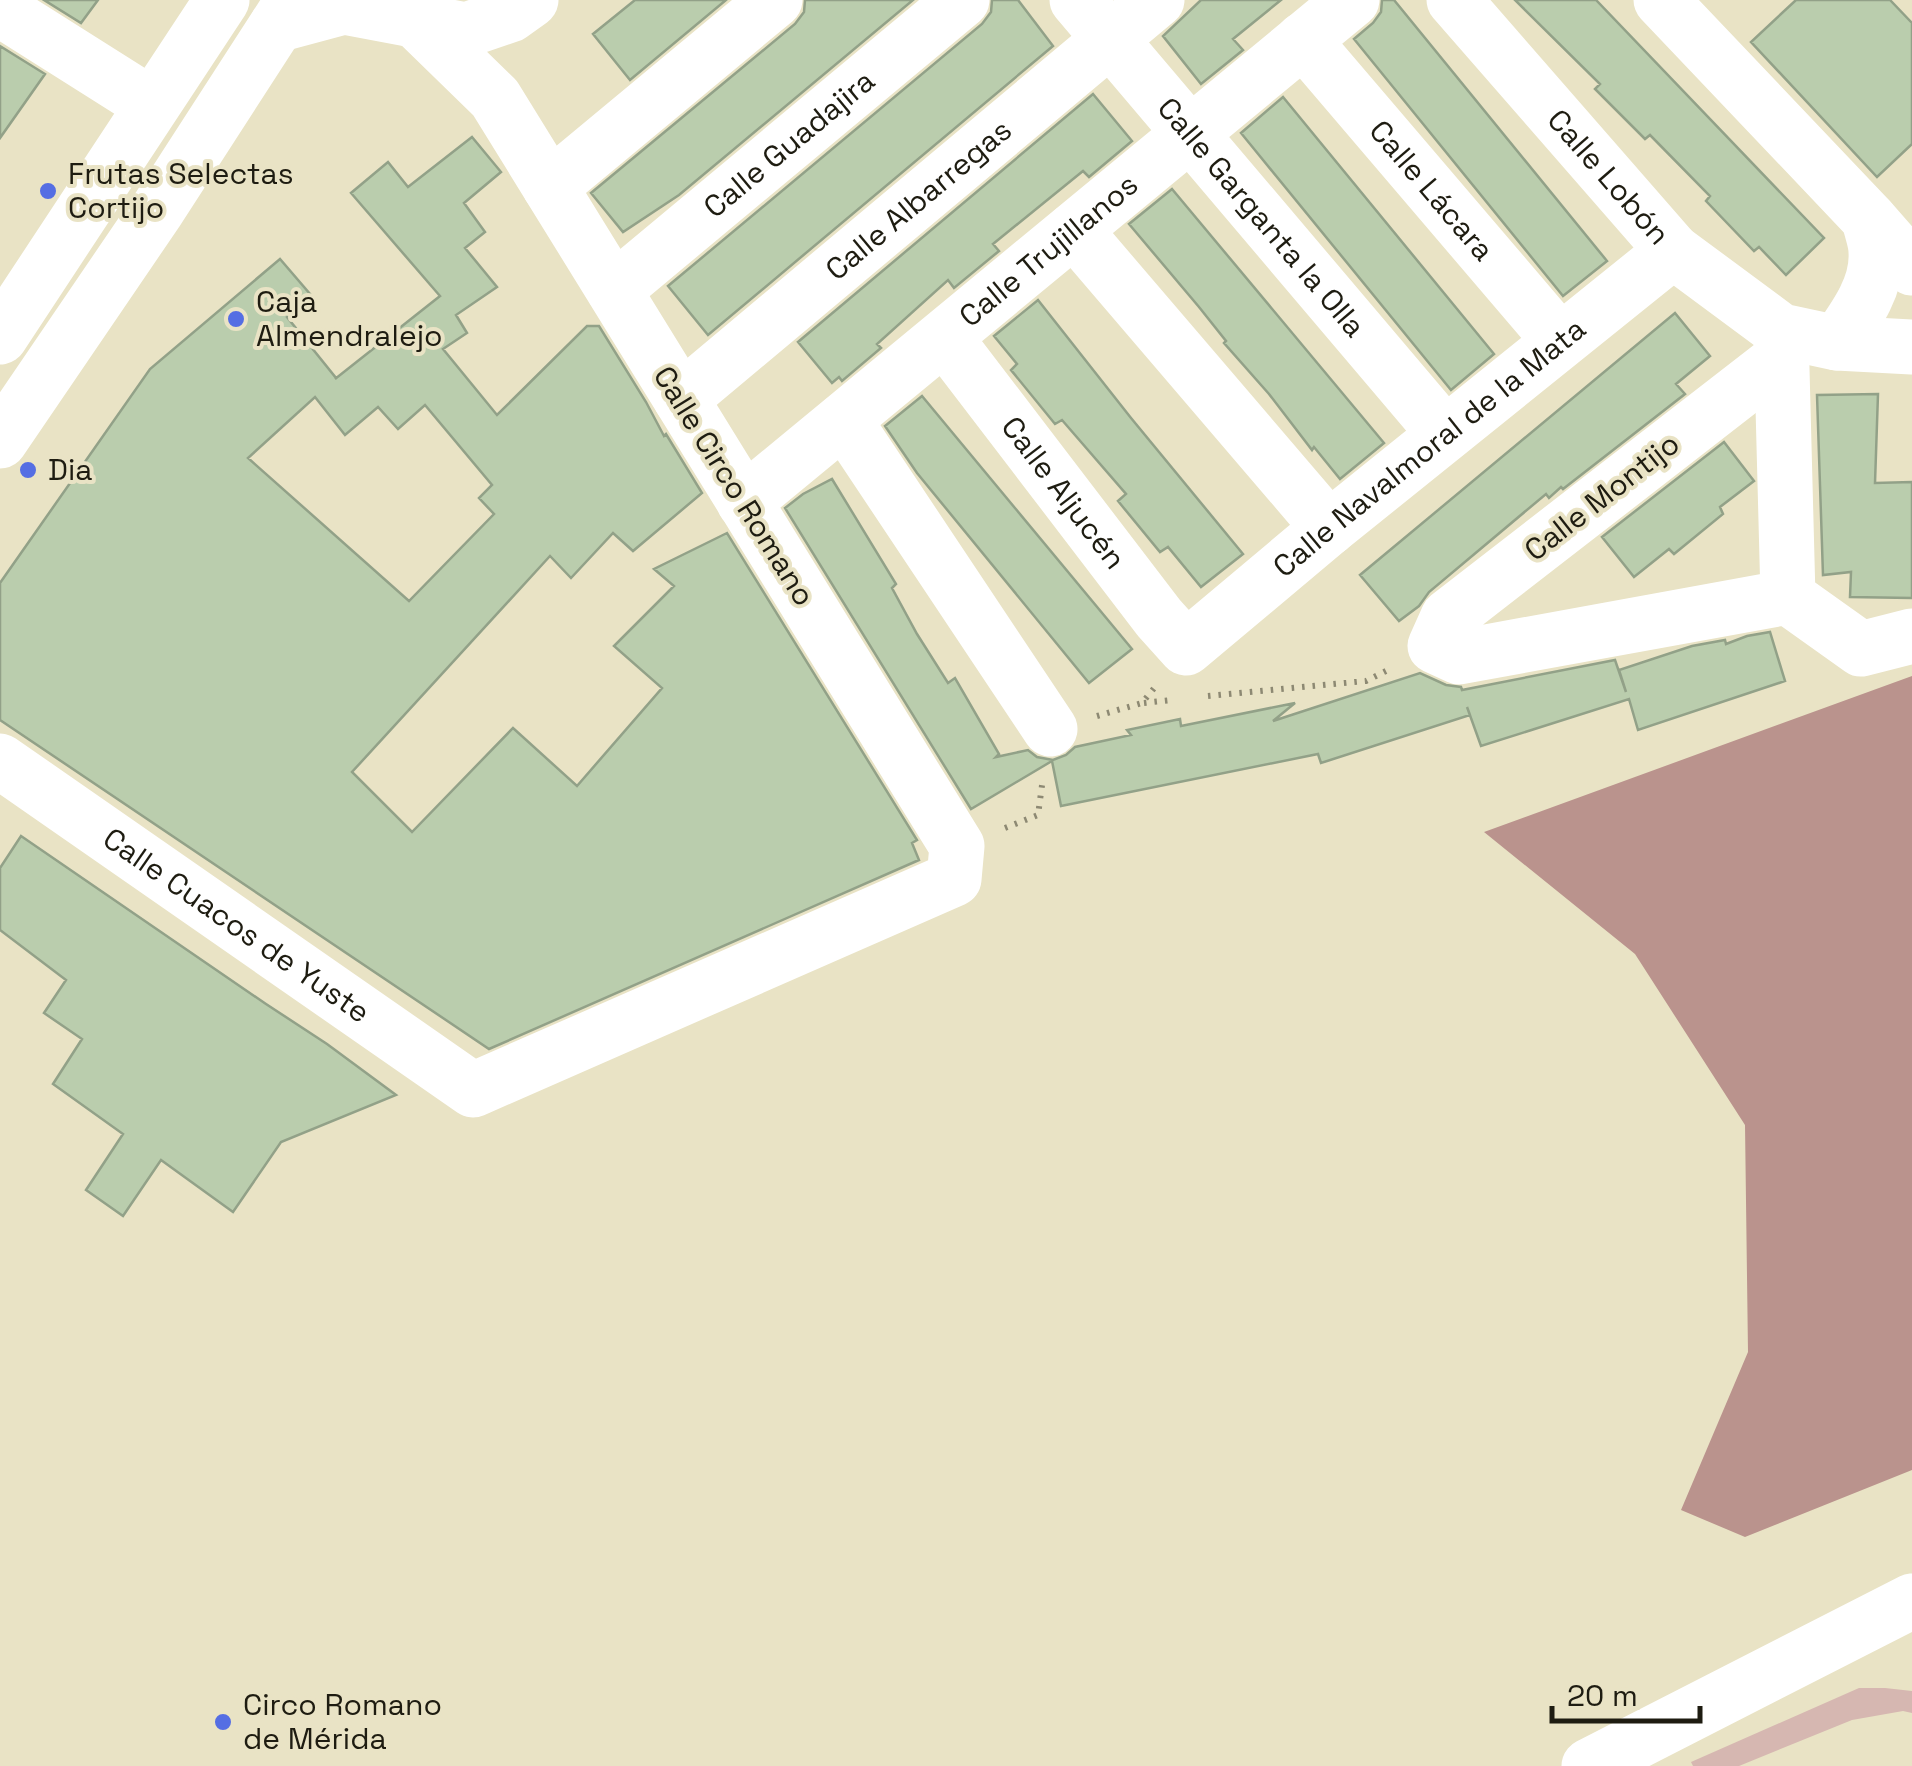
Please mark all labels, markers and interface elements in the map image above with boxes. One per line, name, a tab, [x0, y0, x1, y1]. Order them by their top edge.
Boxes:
street label: Calle Guadajira	[695, 61, 882, 226]
street label: Calle Garganta la Olla	[1149, 89, 1374, 345]
street label: Calle Lobón	[1539, 101, 1679, 253]
street label: Calle Albarregas	[817, 110, 1019, 289]
street label: Calle Lácara	[1361, 112, 1503, 269]
place label: Frutas Selectas Cortijo	[68, 154, 293, 227]
street label: Calle Trujillanos	[951, 165, 1146, 335]
marker: Frutas Selectas Cortijo	[37, 180, 59, 202]
place label: Caja Almendralejo	[256, 282, 443, 355]
marker: Caja Almendralejo	[225, 308, 247, 330]
street label: Calle Navalmoral de la Mata	[1265, 309, 1593, 586]
street label: Calle Circo Romano	[645, 358, 824, 613]
street label: Calle Aljucén	[993, 408, 1135, 577]
street label: Calle Montijo	[1516, 424, 1687, 569]
place label: Dia	[48, 450, 93, 489]
marker: Dia	[17, 459, 39, 481]
street label: Calle Cuacos de Yuste	[96, 819, 378, 1031]
scale bar	[1552, 1661, 1700, 1723]
text: 20 m	[1567, 1676, 1638, 1715]
place label: Circo Romano de Mérida	[243, 1685, 442, 1758]
marker: Circo Romano de Mérida	[212, 1711, 234, 1733]

